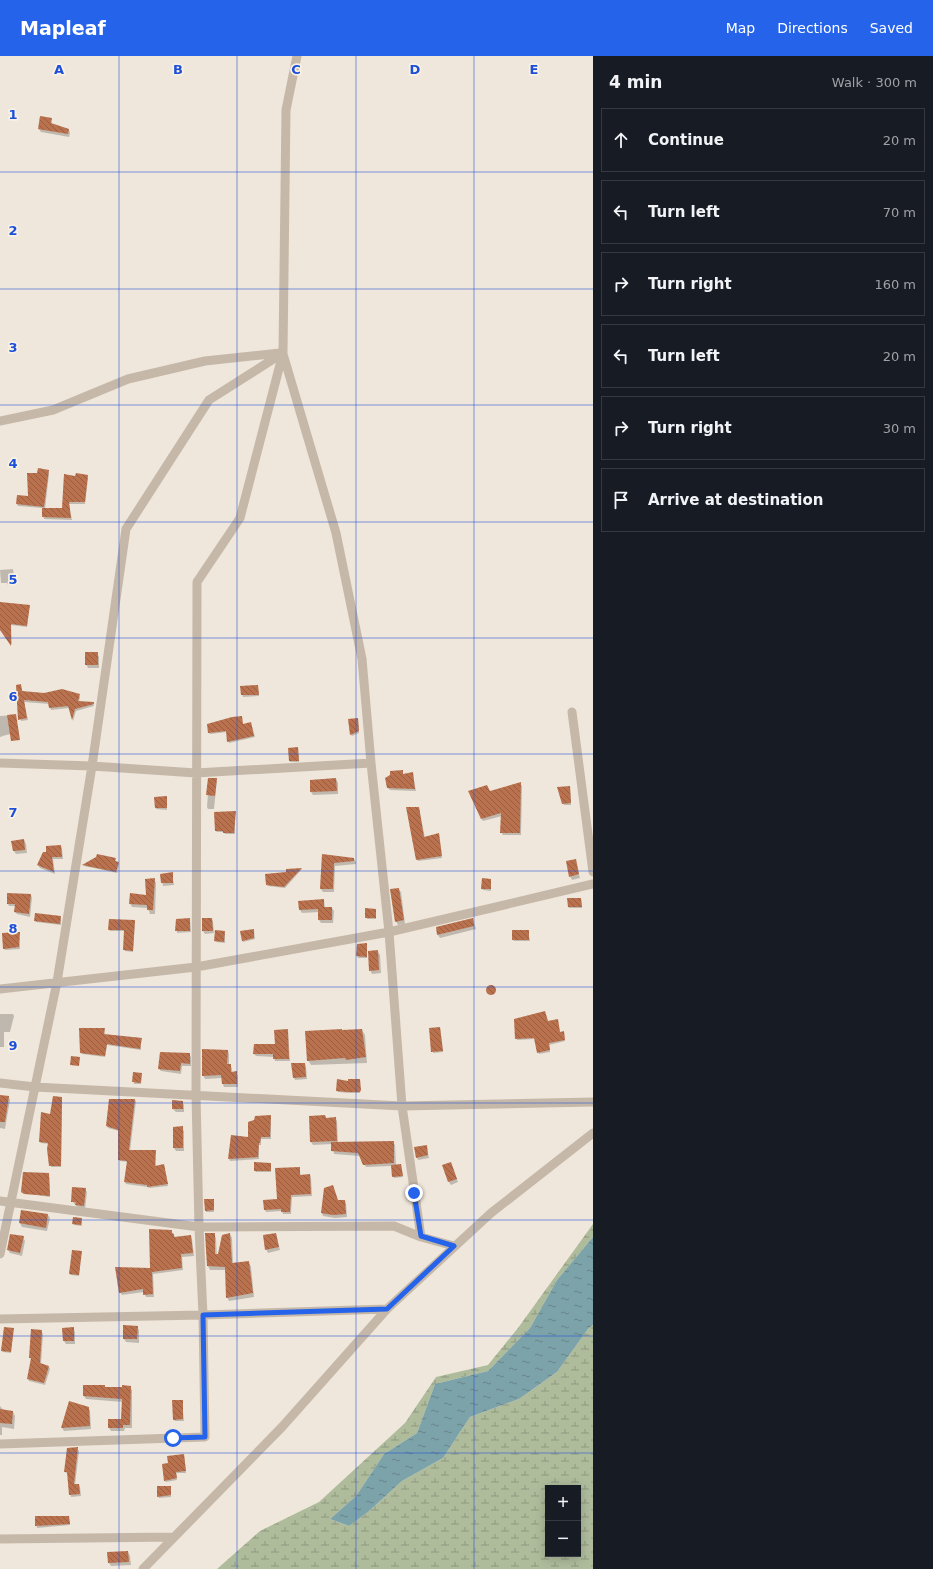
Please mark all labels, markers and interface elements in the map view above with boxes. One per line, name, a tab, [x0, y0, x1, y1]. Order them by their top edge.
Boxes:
text: Mapleaf	[20, 17, 106, 39]
text: Map	[726, 20, 755, 36]
text: Directions	[777, 20, 848, 36]
text: Saved	[870, 20, 913, 36]
text: A	[54, 62, 64, 77]
text: B	[173, 62, 183, 77]
text: C	[291, 62, 301, 77]
text: D	[410, 62, 421, 77]
text: E	[530, 62, 538, 77]
text: 4 min	[609, 72, 662, 92]
text: Walk · 300 m	[832, 75, 917, 90]
text: 1	[8, 107, 18, 122]
icon: ahead	[610, 129, 632, 151]
text: Continue	[648, 131, 724, 149]
text: 20 m	[883, 133, 916, 148]
icon: left	[610, 201, 632, 223]
text: Turn left	[648, 203, 720, 221]
text: 70 m	[883, 205, 916, 220]
text: 2	[8, 223, 18, 238]
icon: right	[610, 273, 632, 295]
text: Turn right	[648, 275, 732, 293]
text: 160 m	[874, 277, 916, 292]
text: 3	[8, 340, 18, 355]
icon: left	[610, 345, 632, 367]
text: Turn left	[648, 347, 720, 365]
text: 20 m	[883, 349, 916, 364]
icon: right	[610, 417, 632, 439]
text: Turn right	[648, 419, 732, 437]
text: 30 m	[883, 421, 916, 436]
text: 4	[8, 456, 18, 471]
icon: arrive	[610, 489, 632, 511]
text: Arrive at destination	[648, 491, 823, 509]
text: 5	[8, 572, 18, 587]
text: 6	[8, 689, 18, 704]
text: 7	[8, 805, 18, 820]
text: 8	[8, 921, 18, 936]
text: 9	[8, 1038, 18, 1053]
route end	[405, 1184, 423, 1202]
route start	[164, 1429, 182, 1447]
map controls	[545, 1485, 581, 1557]
button: +	[545, 1485, 581, 1521]
button: −	[545, 1521, 581, 1557]

